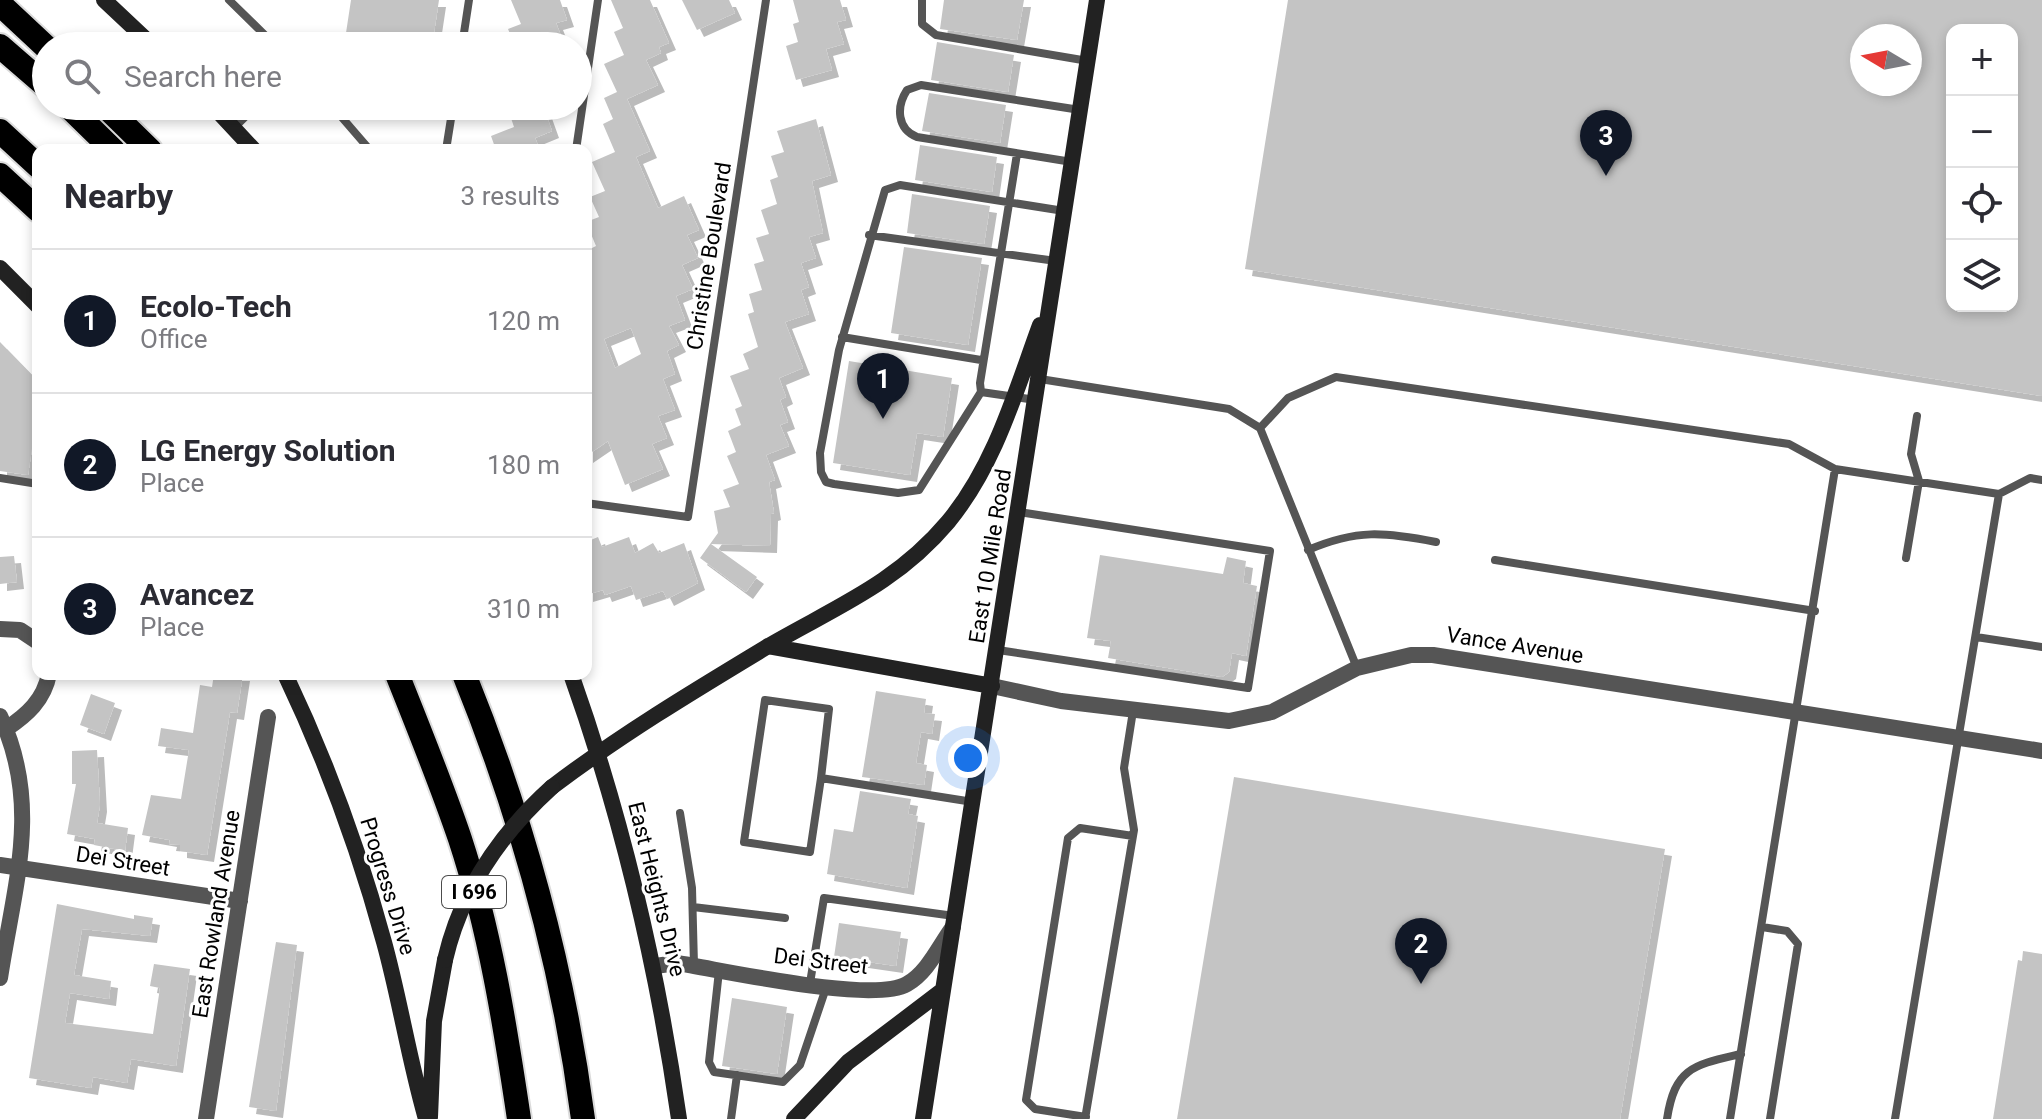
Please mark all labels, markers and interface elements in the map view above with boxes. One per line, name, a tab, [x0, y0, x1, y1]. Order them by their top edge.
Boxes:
north arrow	[1850, 24, 1922, 96]
map controls	[1946, 24, 2018, 312]
button: +	[1946, 24, 2018, 96]
search box	[32, 32, 592, 120]
icon: search	[60, 54, 104, 98]
text: Search here	[124, 59, 282, 94]
button: −	[1946, 96, 2018, 168]
pin: 3	[1580, 110, 1632, 176]
street label: Christine Boulevard	[682, 160, 736, 352]
button: locate	[1946, 168, 2018, 240]
text: Nearby	[64, 176, 173, 216]
text: 3 results	[461, 181, 560, 211]
button: layers	[1946, 240, 2018, 312]
text: Ecolo-Tech	[140, 289, 292, 324]
text: 1	[83, 306, 97, 336]
text: 120 m	[487, 306, 560, 336]
text: Office	[140, 324, 207, 354]
pin: 1	[857, 353, 909, 419]
text: LG Energy Solution	[140, 433, 395, 468]
text: 2	[83, 450, 97, 480]
text: 180 m	[487, 450, 560, 480]
street label: East 10 Mile Road	[964, 467, 1016, 645]
text: Place	[140, 468, 204, 498]
text: Avancez	[140, 577, 254, 612]
text: 3	[83, 594, 97, 624]
text: 310 m	[487, 594, 560, 624]
text: Place	[140, 612, 204, 642]
street label: Vance Avenue	[1445, 622, 1585, 668]
your location	[948, 738, 988, 778]
street label: East Heights Drive	[623, 799, 691, 979]
street label: East Rowland Avenue	[187, 808, 245, 1020]
street label: Progress Drive	[355, 814, 421, 958]
street label: Dei Street	[74, 841, 172, 881]
road number: I 696	[442, 876, 506, 908]
pin: 2	[1395, 918, 1447, 984]
street label: Dei Street	[772, 943, 870, 979]

